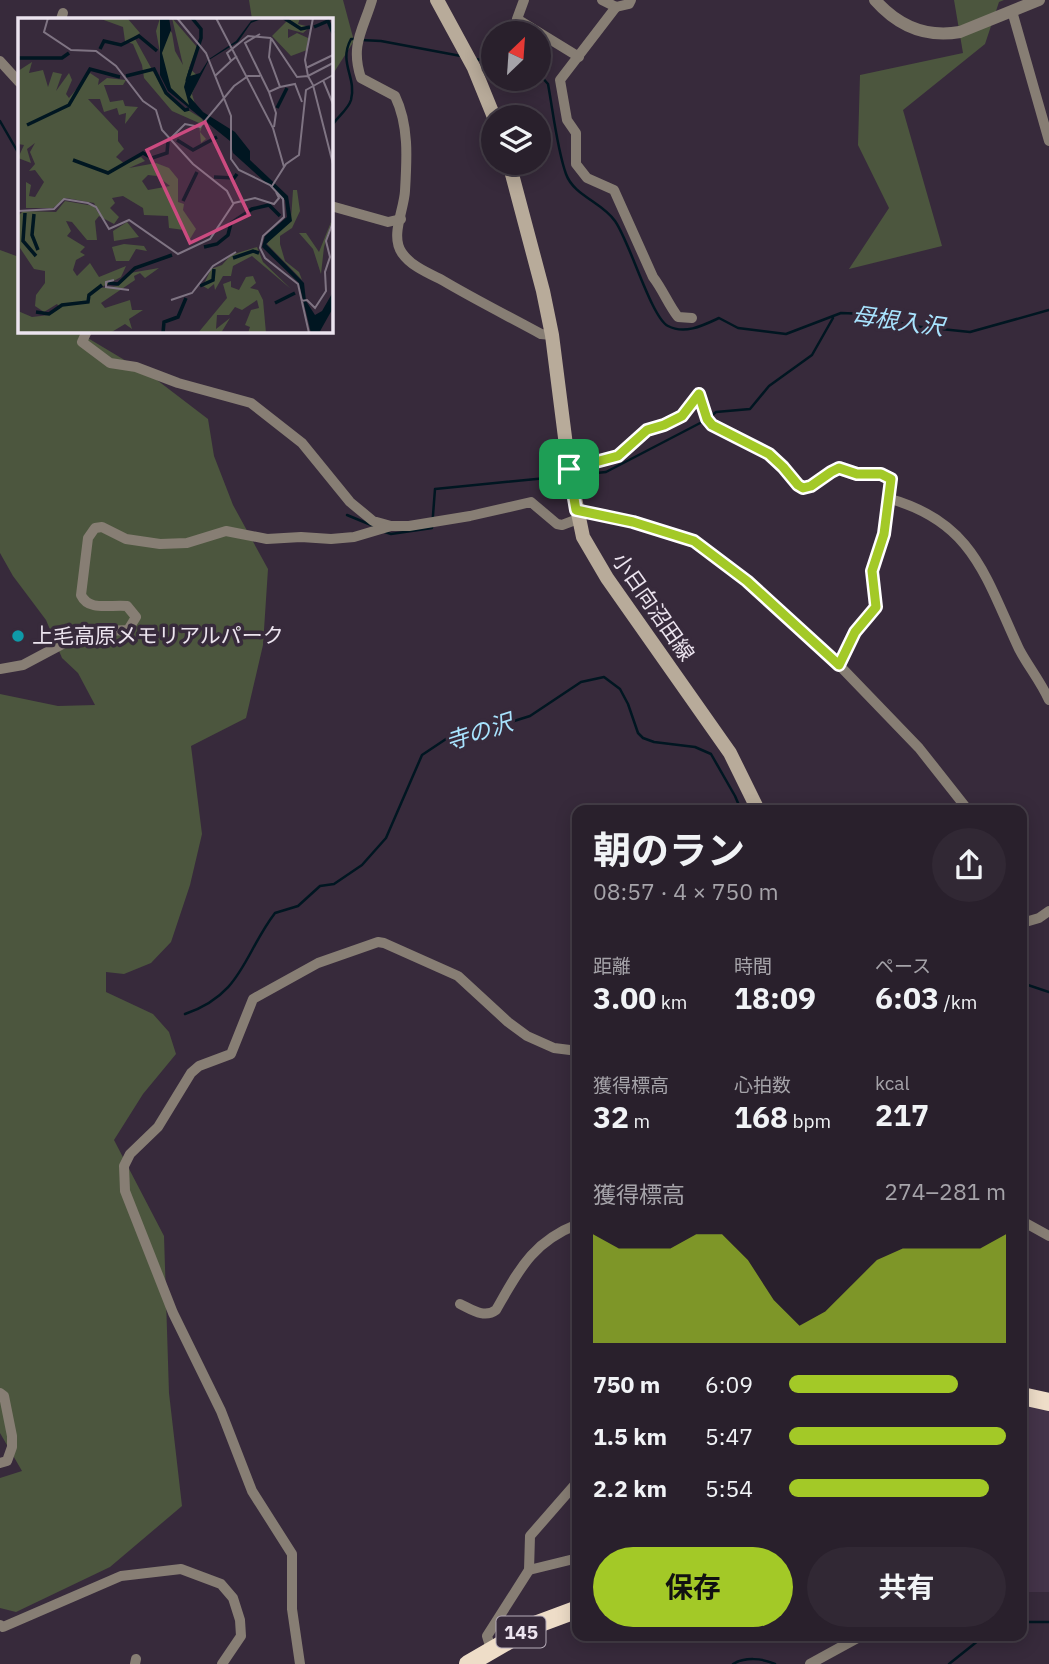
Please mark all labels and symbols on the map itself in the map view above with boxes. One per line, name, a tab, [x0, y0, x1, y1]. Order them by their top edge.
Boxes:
inset map	[18, 18, 332, 332]
north arrow	[481, 21, 551, 91]
water label: 母根入沢	[850, 299, 949, 342]
pin	[539, 439, 599, 499]
street label: 小日向沼田線	[606, 547, 701, 666]
place label: 上毛高原メモリアルパーク	[32, 621, 284, 649]
marker: 上毛高原メモリアルパーク	[10, 628, 26, 644]
water label: 寺の沢	[441, 705, 519, 756]
road number: 145	[496, 1616, 546, 1648]

